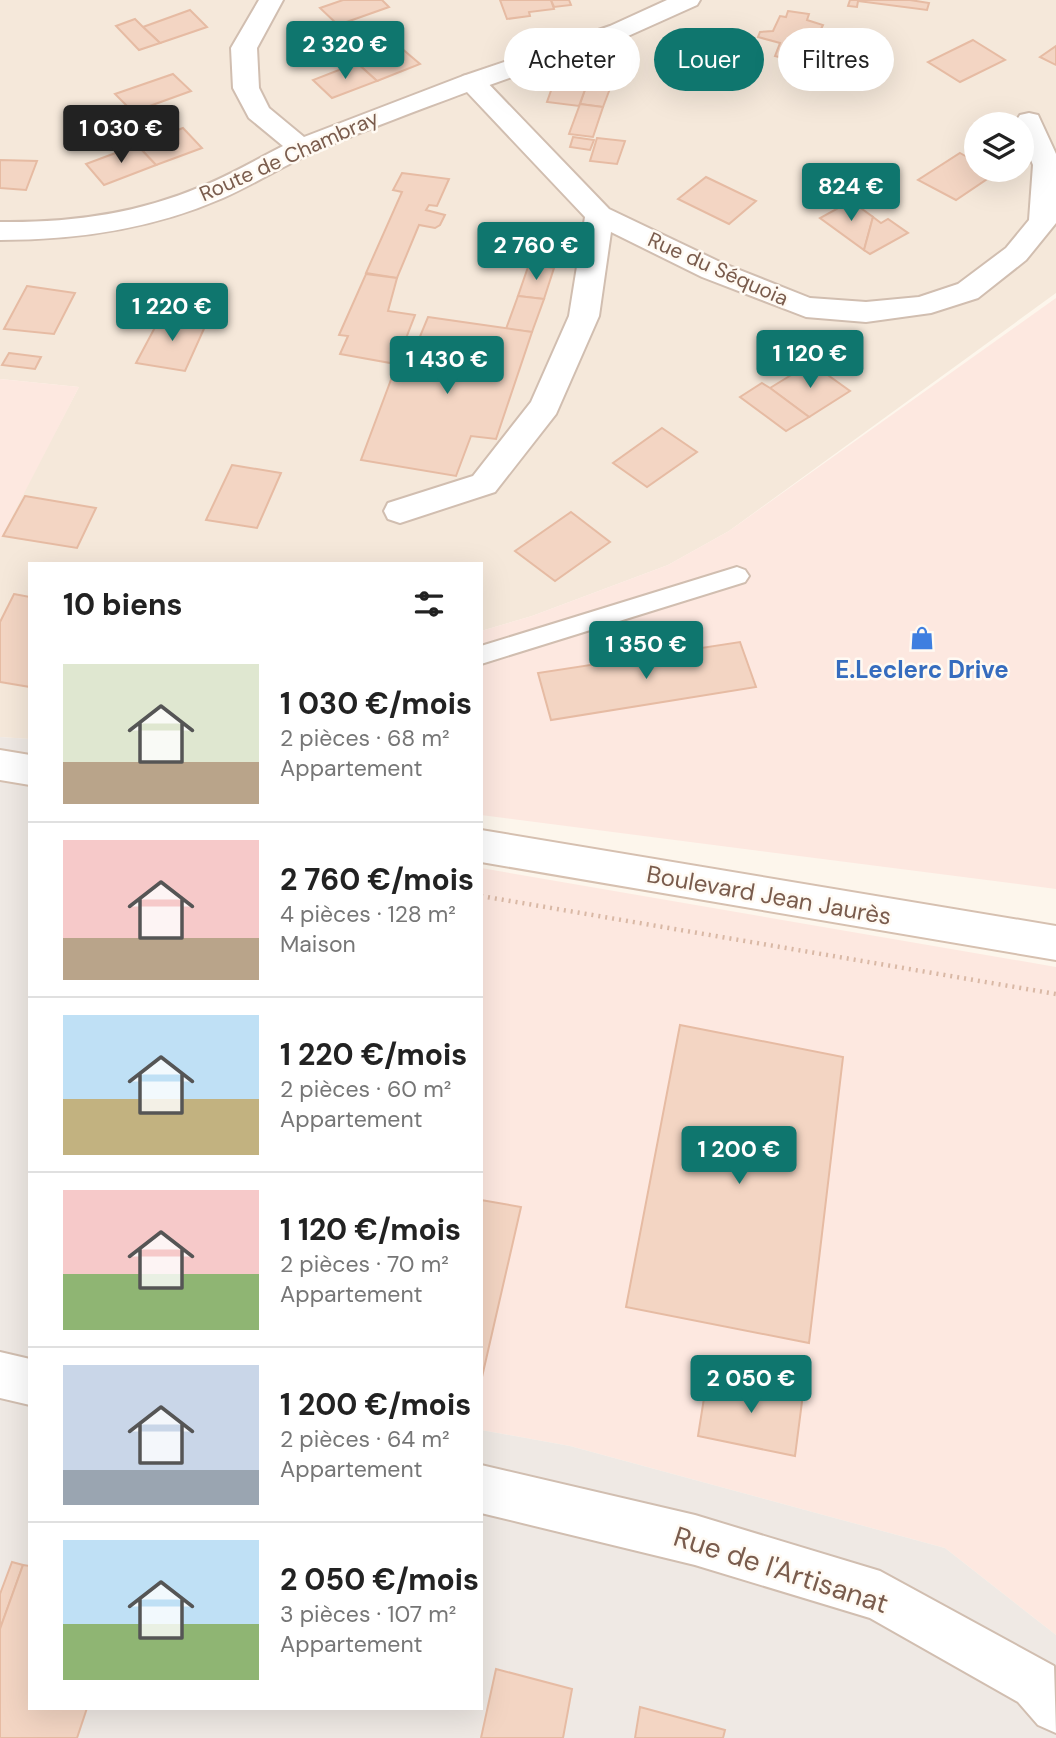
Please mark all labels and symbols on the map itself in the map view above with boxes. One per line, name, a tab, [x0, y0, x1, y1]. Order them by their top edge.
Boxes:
pin: 2 320 €	[280, 22, 410, 81]
street label: Route de Chambray	[195, 104, 383, 208]
pin: 1 030 €	[56, 106, 186, 165]
pin: 824 €	[802, 164, 900, 223]
pin: 2 760 €	[471, 222, 601, 282]
street label: Rue du Séquoia	[643, 225, 793, 313]
pin: 1 220 €	[107, 284, 237, 343]
pin: 1 120 €	[745, 330, 875, 390]
pin: 1 430 €	[382, 336, 512, 396]
pin: 1 350 €	[581, 622, 711, 681]
shop icon: E.Leclerc Drive	[908, 624, 936, 652]
place label: E.Leclerc Drive	[835, 654, 1009, 685]
street label: Boulevard Jean Jaurès	[644, 858, 894, 932]
pin: 1 200 €	[674, 1126, 804, 1186]
pin: 2 050 €	[686, 1356, 816, 1415]
street label: Rue de l'Artisanat	[669, 1518, 893, 1622]

